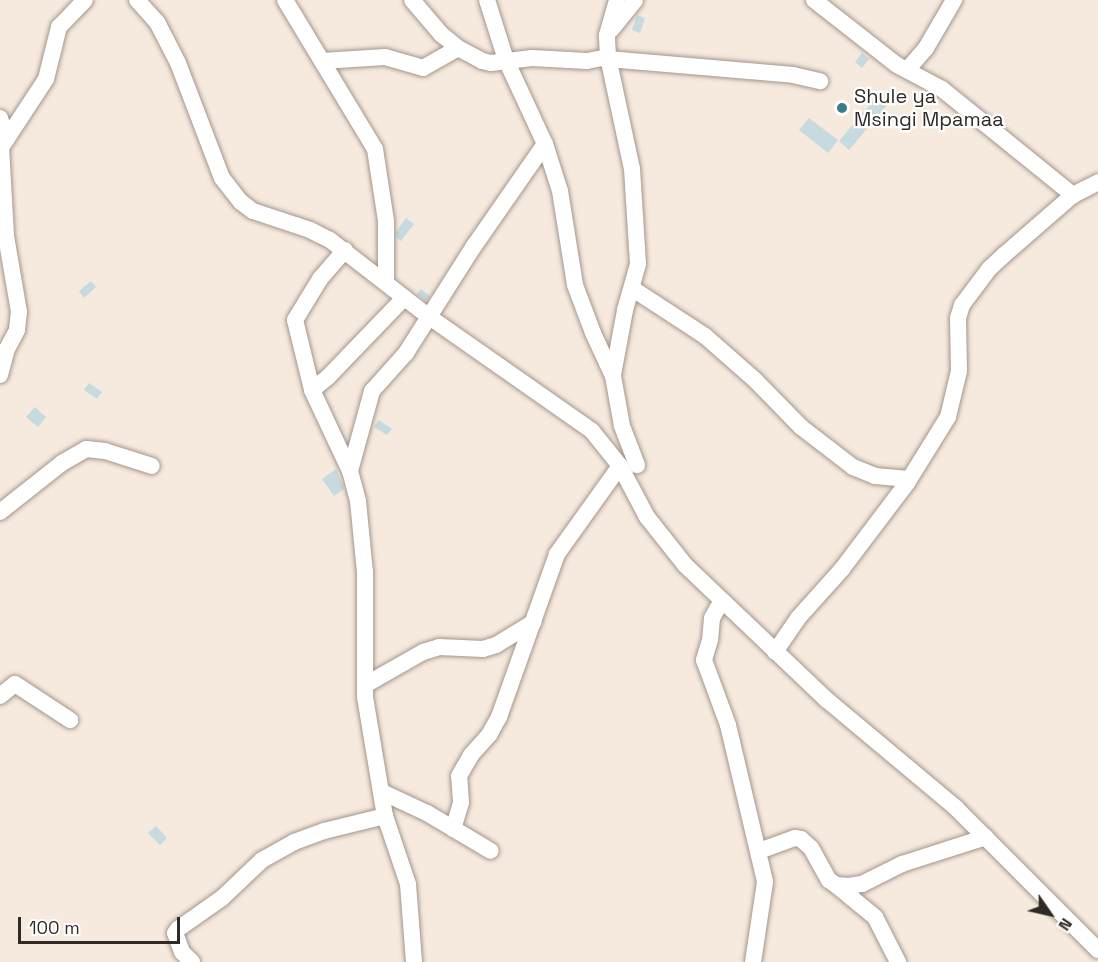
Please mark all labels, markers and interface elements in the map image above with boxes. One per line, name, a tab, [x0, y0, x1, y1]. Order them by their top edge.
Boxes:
place label: Shule ya Msingi Mpamaa	[854, 84, 1004, 131]
marker: Shule ya Msingi Mpamaa	[835, 101, 849, 115]
north arrow	[1020, 884, 1080, 944]
scale bar	[21, 905, 183, 943]
text: N	[1054, 914, 1077, 935]
text: 100 m	[29, 916, 80, 939]

